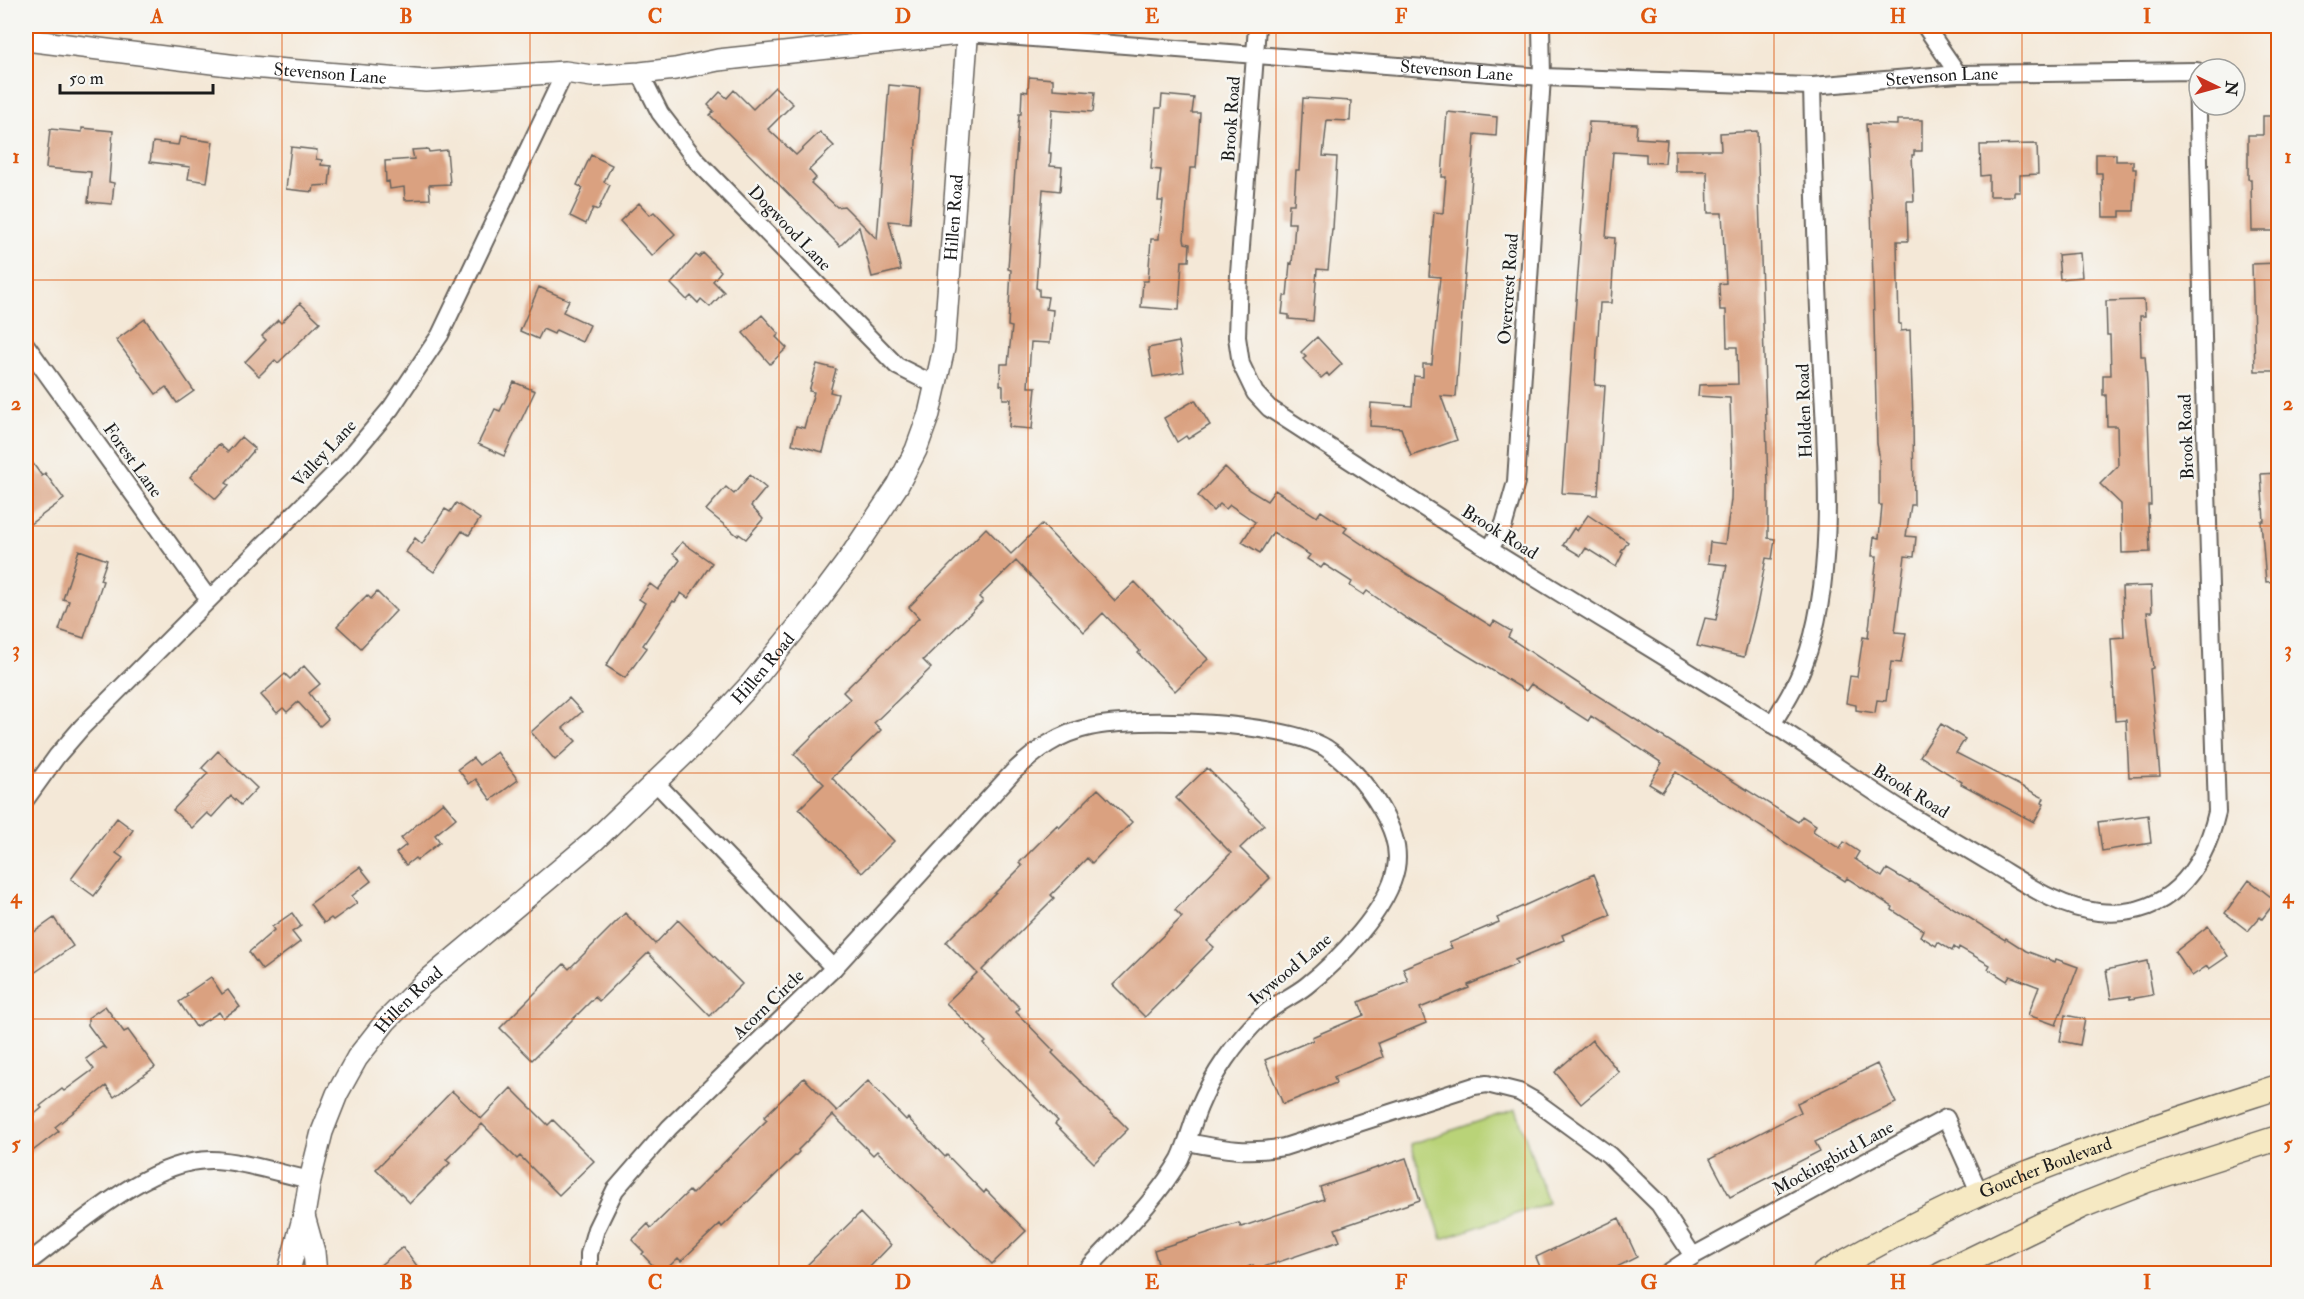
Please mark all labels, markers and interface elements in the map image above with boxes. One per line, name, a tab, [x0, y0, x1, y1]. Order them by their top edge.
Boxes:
text: A	[150, 4, 164, 29]
text: B	[399, 4, 413, 29]
text: C	[648, 4, 662, 29]
text: D	[895, 4, 911, 29]
text: E	[1145, 4, 1160, 29]
text: F	[1395, 4, 1408, 29]
text: G	[1641, 4, 1658, 29]
text: H	[1890, 4, 1906, 29]
text: I	[2143, 4, 2151, 29]
street label: Stevenson Lane	[1399, 55, 1514, 87]
scale bar	[60, 57, 213, 95]
north arrow	[2187, 57, 2247, 117]
street label: Stevenson Lane	[273, 58, 388, 90]
street label: Stevenson Lane	[1885, 62, 1999, 92]
text: 50 m	[69, 67, 104, 90]
street label: Brook Road	[1217, 75, 1246, 163]
text: N	[2220, 79, 2242, 97]
text: 1	[12, 144, 20, 169]
text: 1	[2284, 144, 2292, 169]
street label: Hillen Road	[940, 173, 969, 262]
street label: Dogwood Lane	[743, 181, 837, 276]
street label: Overcrest Road	[1493, 233, 1524, 345]
street label: Holden Road	[1791, 363, 1818, 459]
text: 2	[11, 391, 21, 416]
text: 2	[2283, 391, 2293, 416]
street label: Brook Road	[2174, 394, 2199, 480]
street label: Valley Lane	[287, 414, 362, 492]
street label: Forest Lane	[98, 418, 168, 503]
street label: Brook Road	[1457, 500, 1542, 565]
street label: Hillen Road	[727, 628, 800, 710]
text: 3	[12, 637, 20, 662]
text: 3	[2284, 637, 2292, 662]
street label: Brook Road	[1868, 759, 1953, 824]
text: 4	[10, 884, 23, 909]
text: 4	[2282, 884, 2295, 909]
street label: Ivywood Lane	[1244, 928, 1337, 1011]
street label: Hillen Road	[370, 961, 448, 1038]
street label: Acorn Circle	[727, 964, 809, 1045]
street label: Mockingbird Lane	[1769, 1116, 1898, 1201]
text: 5	[12, 1131, 22, 1156]
text: 5	[2284, 1131, 2294, 1156]
street label: Goucher Boulevard	[1976, 1132, 2115, 1204]
text: A	[150, 1270, 164, 1295]
text: B	[399, 1270, 413, 1295]
text: C	[648, 1270, 662, 1295]
text: D	[895, 1270, 911, 1295]
text: E	[1145, 1270, 1160, 1295]
text: F	[1395, 1270, 1408, 1295]
text: G	[1641, 1270, 1658, 1295]
text: H	[1890, 1270, 1906, 1295]
text: I	[2143, 1270, 2151, 1295]

